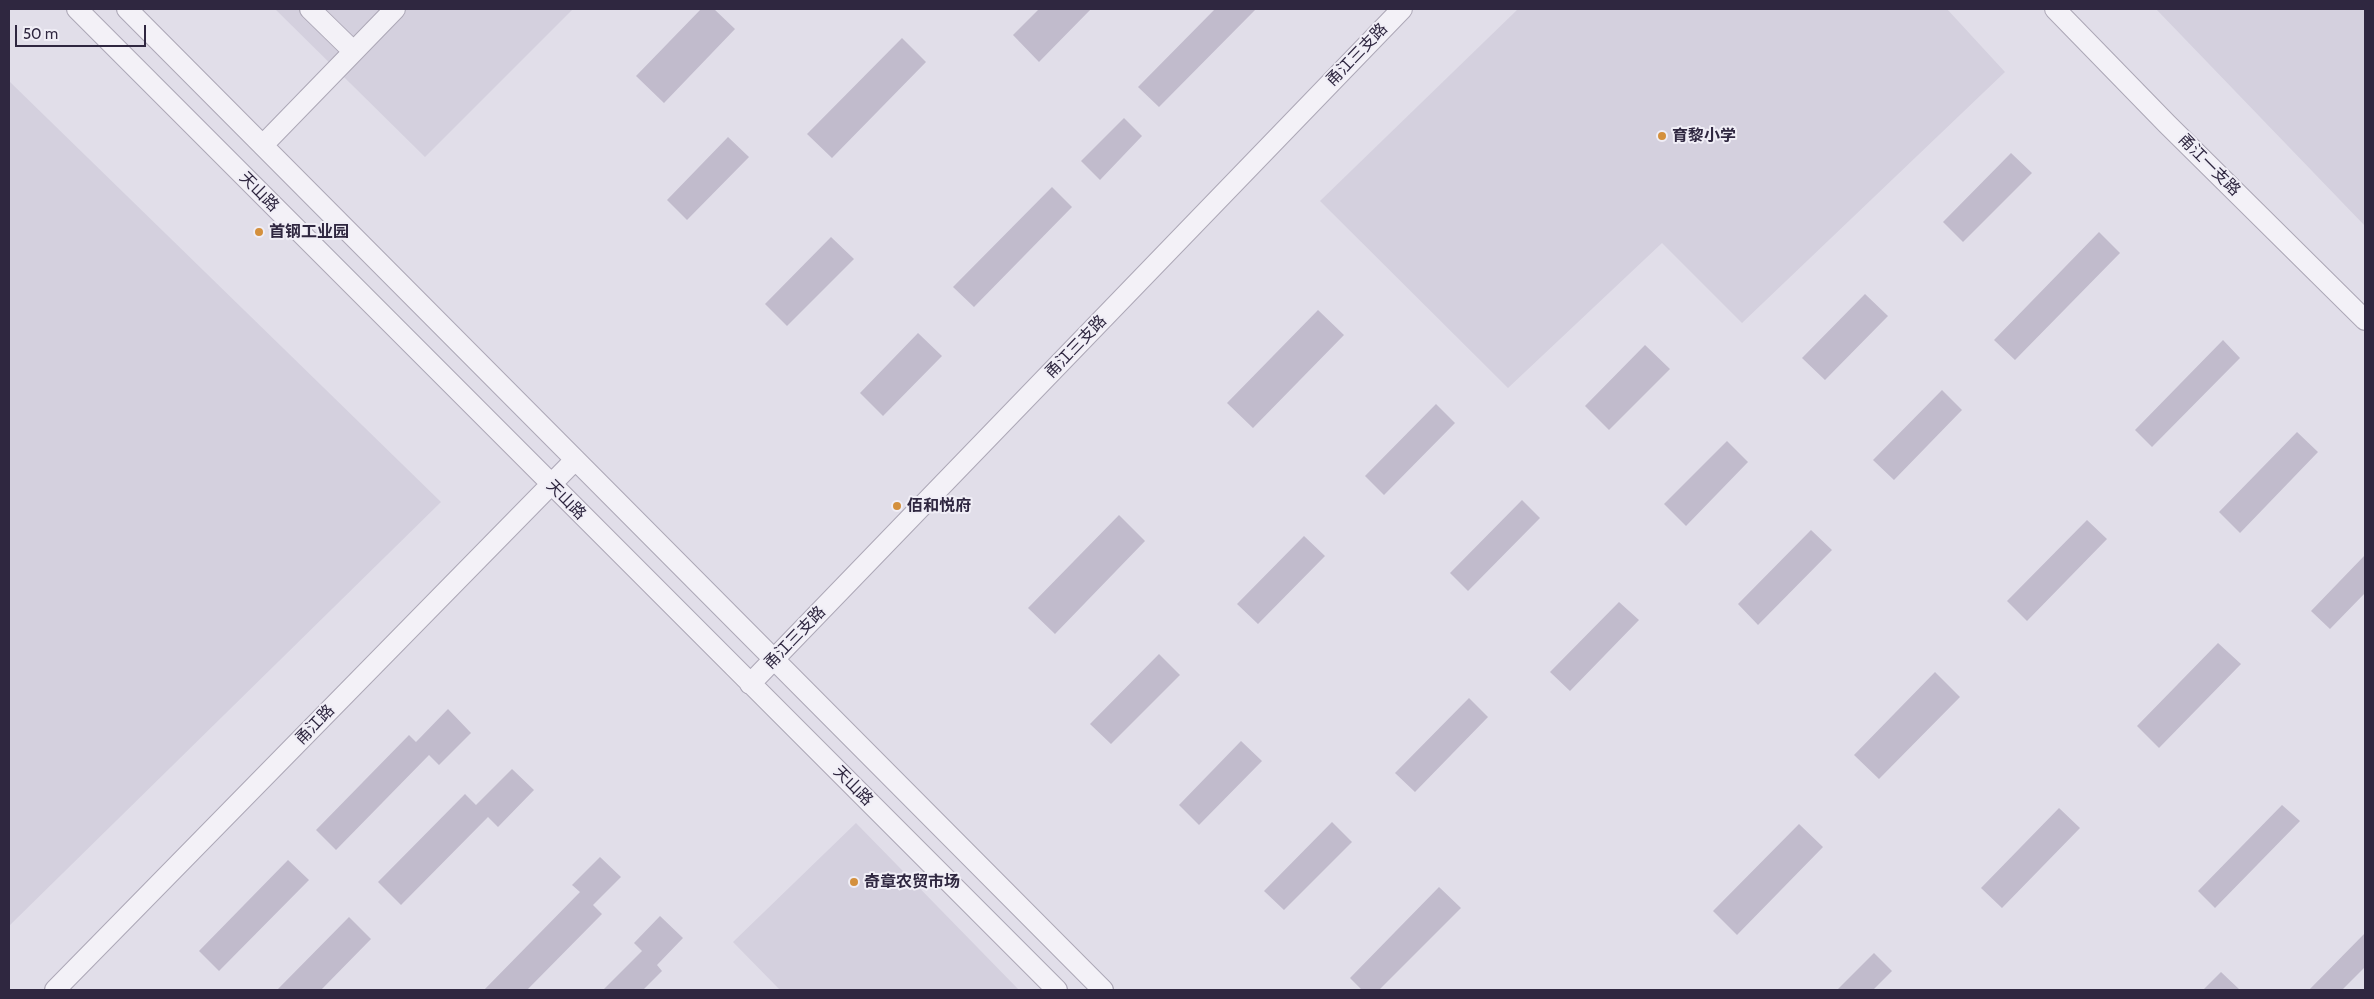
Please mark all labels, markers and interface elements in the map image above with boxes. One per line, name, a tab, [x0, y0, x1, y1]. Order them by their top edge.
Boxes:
scale bar	[18, 15, 149, 47]
street label: 甬江三支路	[1322, 20, 1392, 90]
text: 50 m	[23, 25, 58, 43]
place label: 育黎小学	[1672, 126, 1736, 146]
marker: 育黎小学	[1656, 130, 1668, 142]
street label: 甬江一支路	[2174, 130, 2244, 200]
street label: 天山路	[235, 168, 283, 216]
place label: 首钢工业园	[269, 222, 349, 242]
marker: 首钢工业园	[253, 226, 265, 238]
street label: 甬江三支路	[1041, 312, 1111, 382]
street label: 天山路	[542, 476, 590, 524]
place label: 佰和悦府	[907, 496, 971, 516]
marker: 佰和悦府	[891, 500, 903, 512]
street label: 甬江三支路	[760, 603, 830, 673]
street label: 甬江路	[291, 701, 339, 749]
street label: 天山路	[829, 762, 877, 810]
place label: 奇章农贸市场	[864, 872, 960, 892]
marker: 奇章农贸市场	[848, 876, 860, 888]

